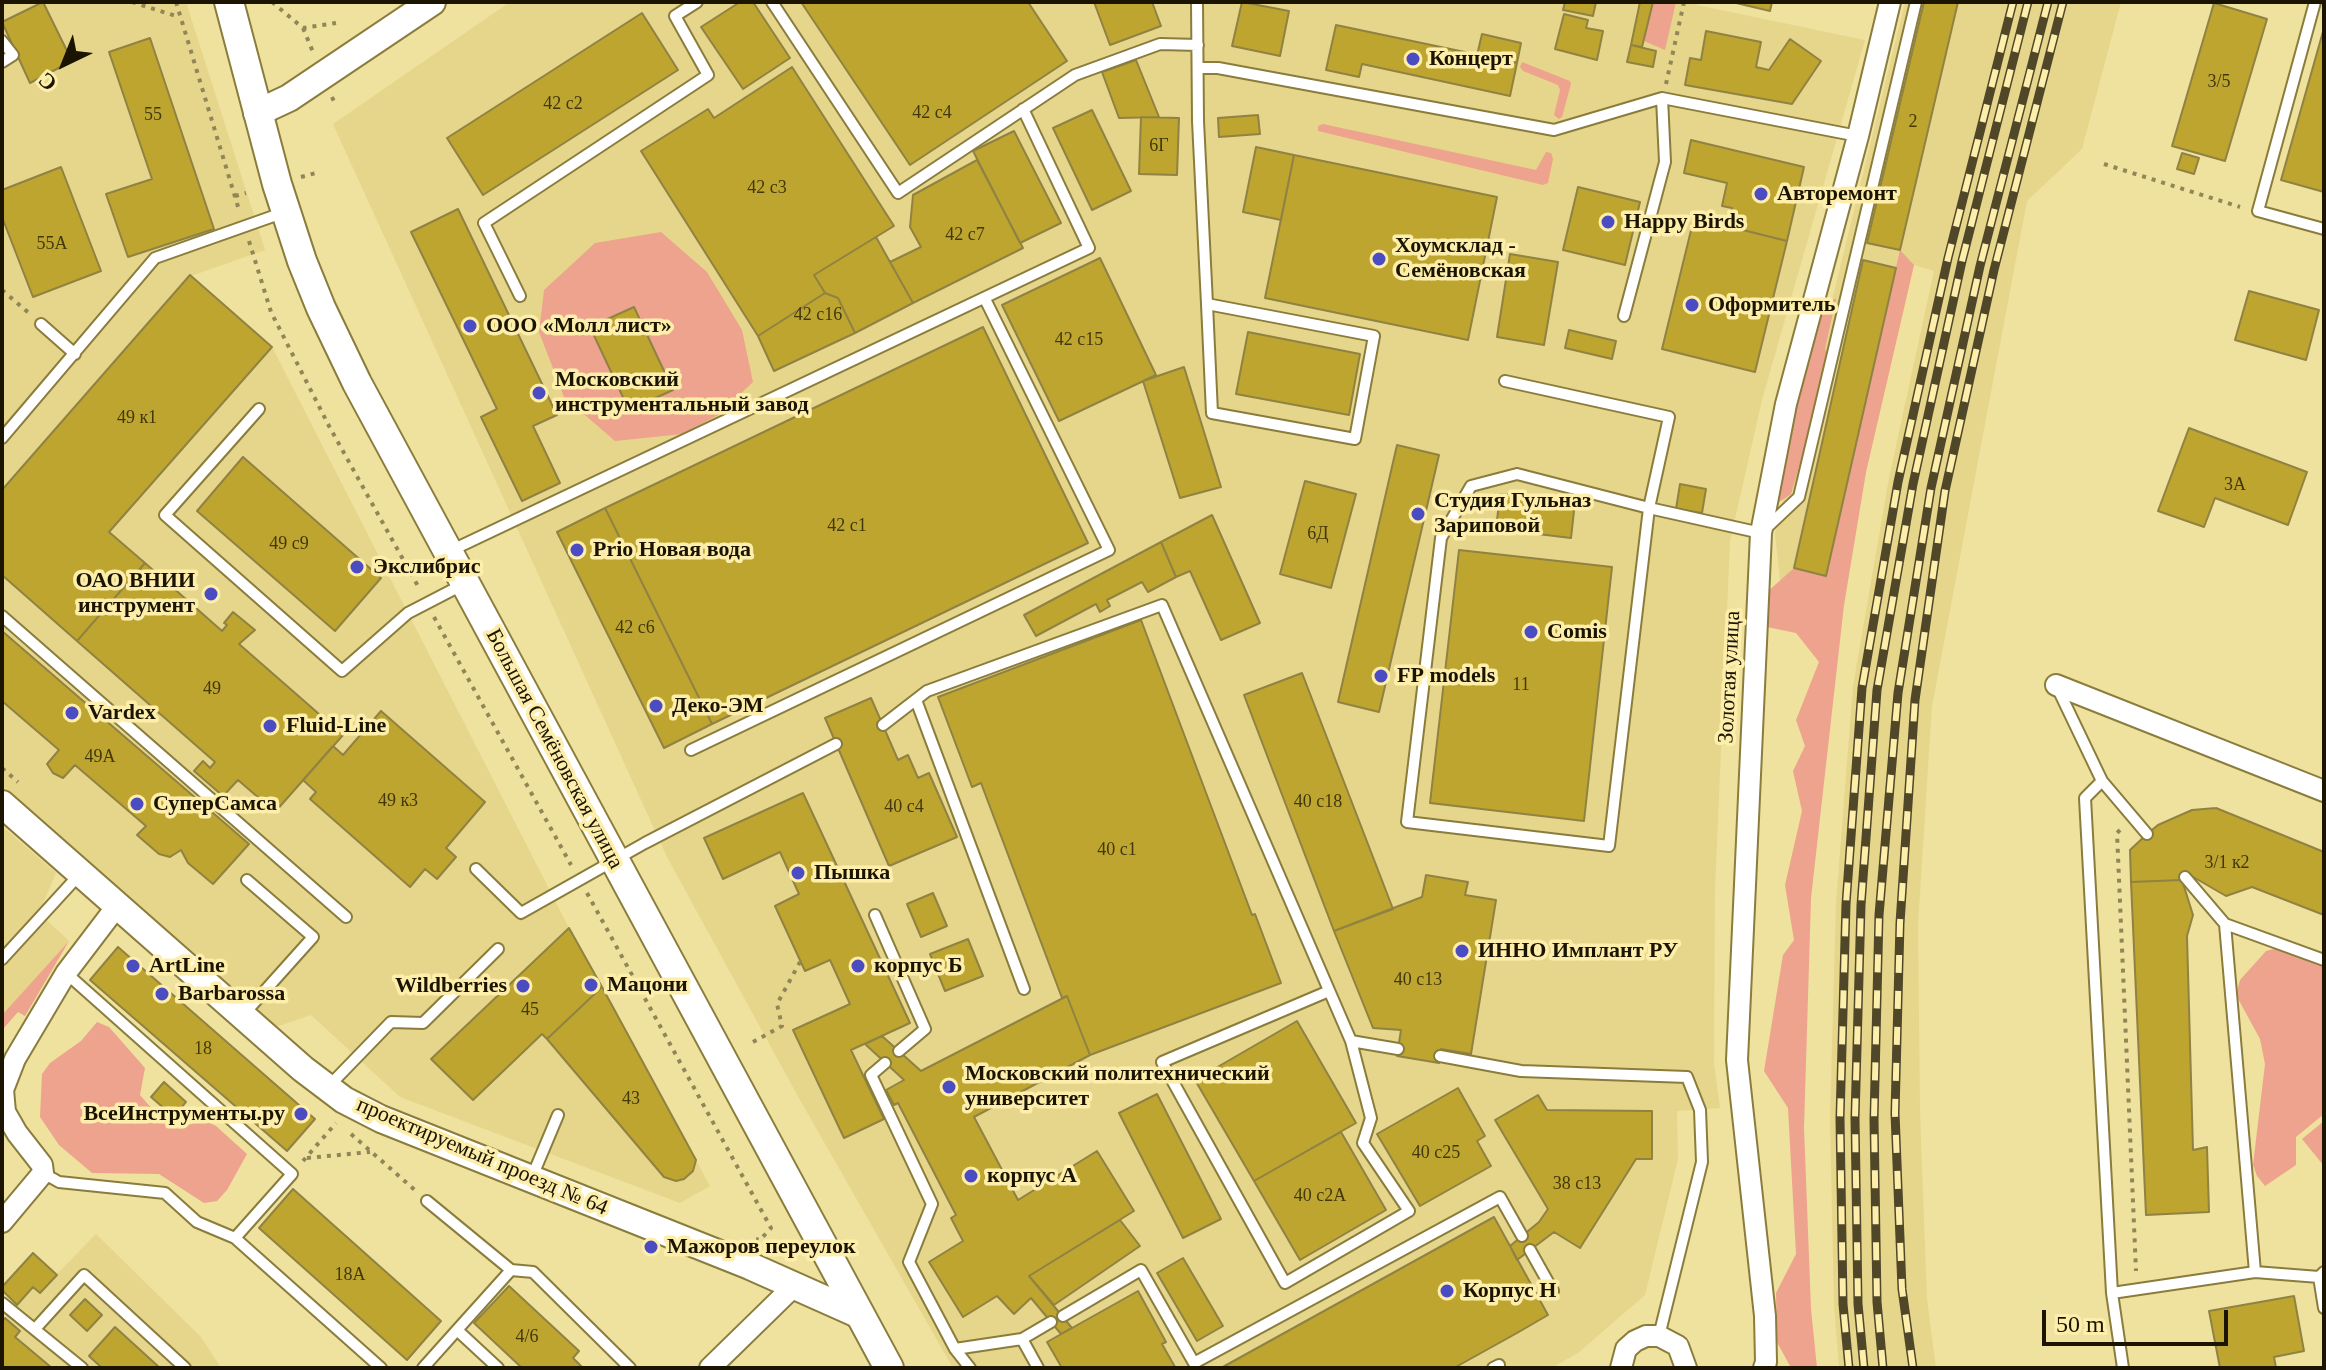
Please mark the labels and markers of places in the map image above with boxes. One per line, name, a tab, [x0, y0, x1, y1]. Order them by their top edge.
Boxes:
place label: Концерт	[1429, 46, 1513, 72]
marker: Концерт	[1404, 50, 1422, 68]
place label: Авторемонт	[1777, 181, 1897, 207]
marker: Авторемонт	[1752, 185, 1770, 203]
place label: Happy Birds	[1624, 209, 1744, 235]
marker: Happy Birds	[1599, 213, 1617, 231]
place label: Хоумсклад - Семёновская	[1395, 233, 1526, 284]
marker: Хоумсклад - Семёновская	[1370, 250, 1388, 268]
place label: Оформитель	[1708, 292, 1835, 318]
marker: Оформитель	[1683, 296, 1701, 314]
place label: ООО «Молл лист»	[486, 313, 672, 339]
marker: ООО «Молл лист»	[461, 317, 479, 335]
place label: Московский инструментальный завод	[555, 367, 809, 418]
marker: Московский инструментальный завод	[530, 384, 548, 402]
place label: Студия Гульназ Зариповой	[1434, 488, 1591, 540]
marker: Студия Гульназ Зариповой	[1409, 505, 1427, 523]
place label: Prio Новая вода	[593, 537, 751, 563]
marker: Prio Новая вода	[568, 541, 586, 559]
place label: Экслибрис	[373, 554, 481, 580]
marker: Экслибрис	[348, 558, 366, 576]
place label: ОАО ВНИИ инструмент	[76, 568, 195, 620]
marker: ОАО ВНИИ инструмент	[202, 585, 220, 603]
place label: Comis	[1547, 619, 1607, 645]
marker: Comis	[1522, 623, 1540, 641]
place label: FP models	[1397, 663, 1495, 689]
marker: FP models	[1372, 667, 1390, 685]
place label: Деко-ЭМ	[672, 693, 764, 719]
marker: Деко-ЭМ	[647, 697, 665, 715]
place label: Vardex	[88, 700, 156, 726]
marker: Vardex	[63, 704, 81, 722]
place label: Fluid-Line	[286, 713, 386, 739]
marker: Fluid-Line	[261, 717, 279, 735]
place label: СуперСамса	[153, 791, 277, 817]
marker: СуперСамса	[128, 795, 146, 813]
place label: Пышка	[814, 860, 890, 886]
marker: Пышка	[789, 864, 807, 882]
place label: ИННО Имплант РУ	[1478, 938, 1678, 964]
marker: ИННО Имплант РУ	[1453, 942, 1471, 960]
place label: ArtLine	[149, 953, 225, 979]
place label: корпус Б	[874, 953, 962, 979]
marker: ArtLine	[124, 957, 142, 975]
marker: корпус Б	[849, 957, 867, 975]
place label: Мацони	[607, 972, 688, 998]
place label: Wildberries	[395, 973, 507, 999]
marker: Мацони	[582, 976, 600, 994]
marker: Wildberries	[514, 977, 532, 995]
place label: Barbarossa	[178, 981, 285, 1007]
marker: Barbarossa	[153, 985, 171, 1003]
place label: Московский политехнический университет	[965, 1061, 1270, 1112]
marker: Московский политехнический университет	[940, 1078, 958, 1096]
place label: ВсеИнструменты.ру	[83, 1101, 285, 1127]
marker: ВсеИнструменты.ру	[292, 1105, 310, 1123]
place label: корпус А	[987, 1163, 1077, 1189]
marker: корпус А	[962, 1167, 980, 1185]
place label: Мажоров переулок	[667, 1234, 856, 1260]
marker: Мажоров переулок	[642, 1238, 660, 1256]
place label: Корпус Н	[1463, 1278, 1556, 1304]
marker: Корпус Н	[1438, 1282, 1456, 1300]

